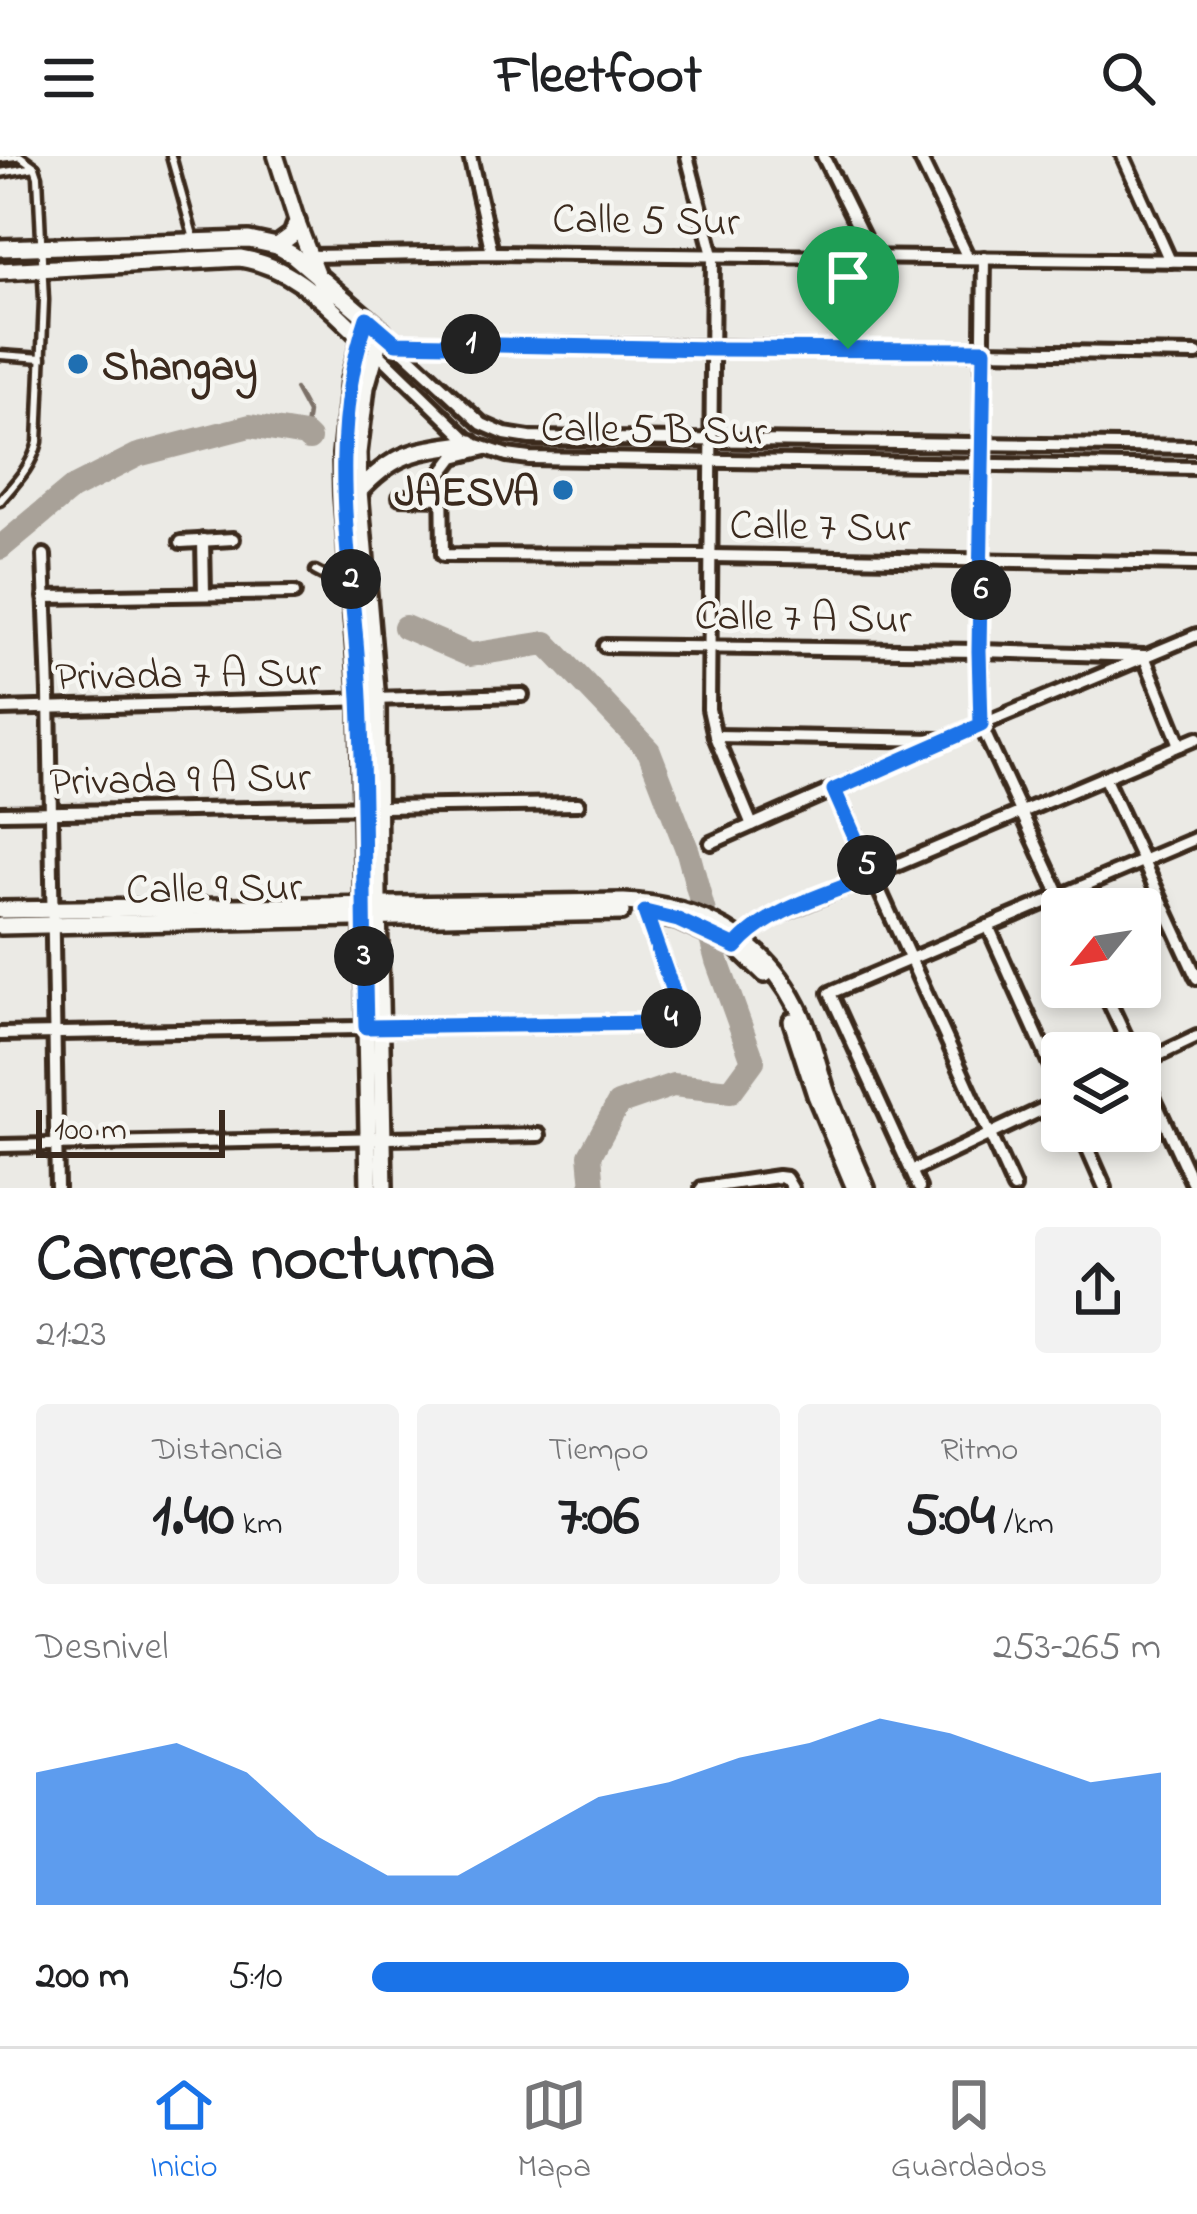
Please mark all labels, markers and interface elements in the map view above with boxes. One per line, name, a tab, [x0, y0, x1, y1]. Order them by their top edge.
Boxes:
text: Fleetfoot	[495, 39, 702, 117]
icon: menu	[36, 45, 102, 111]
icon: search	[1095, 45, 1161, 111]
street label: Calle 5 Sur	[552, 190, 741, 255]
pin	[797, 226, 899, 349]
icon: arrive	[815, 244, 881, 310]
pin: 1	[441, 314, 501, 374]
text: 1	[466, 320, 476, 368]
place label: Shangay	[102, 338, 257, 400]
marker: Shangay	[65, 351, 91, 377]
street label: Calle 5 B Sur	[540, 399, 769, 464]
place label: JAESVA	[395, 464, 539, 525]
marker: JAESVA	[550, 477, 576, 503]
street label: Calle 7 Sur	[729, 496, 912, 561]
pin: 2	[321, 549, 381, 609]
text: 2	[343, 555, 359, 603]
pin: 6	[951, 560, 1011, 620]
text: 6	[974, 566, 988, 614]
street label: Calle 7 A Sur	[694, 587, 913, 652]
street label: Privada 7 A Sur	[55, 644, 323, 709]
street label: Privada 9 A Sur	[49, 749, 312, 814]
pin: 5	[837, 835, 897, 895]
text: 5	[858, 841, 876, 889]
street label: Calle 9 Sur	[125, 858, 304, 923]
north arrow	[1041, 888, 1161, 1008]
map controls	[1041, 888, 1161, 1152]
pin: 3	[334, 926, 394, 986]
text: 3	[357, 932, 371, 980]
pin: 4	[641, 988, 701, 1048]
text: 4	[664, 994, 678, 1042]
button: layers	[1041, 1032, 1161, 1152]
scale bar	[36, 1104, 225, 1157]
text: 100 m	[54, 1107, 127, 1155]
text: Carrera nocturna	[36, 1214, 496, 1310]
button: share	[1035, 1227, 1161, 1353]
text: 21:23	[36, 1307, 107, 1364]
text: Distancia	[152, 1427, 283, 1475]
text: Tiempo	[548, 1427, 649, 1475]
text: Ritmo	[940, 1427, 1019, 1475]
text: 1.40	[152, 1475, 234, 1562]
text: 7:06	[557, 1475, 640, 1562]
text: 5:04	[905, 1475, 995, 1562]
text: km	[234, 1501, 283, 1549]
text: /km	[995, 1501, 1054, 1549]
text: Desnivel	[36, 1620, 168, 1677]
text: 253–265 m	[993, 1620, 1161, 1677]
text: 200 m	[36, 1949, 129, 2006]
text: 5:10	[228, 1949, 283, 2006]
tab: Inicio	[150, 2072, 218, 2192]
tab: Mapa	[517, 2072, 591, 2192]
tab: Guardados	[891, 2072, 1047, 2192]

